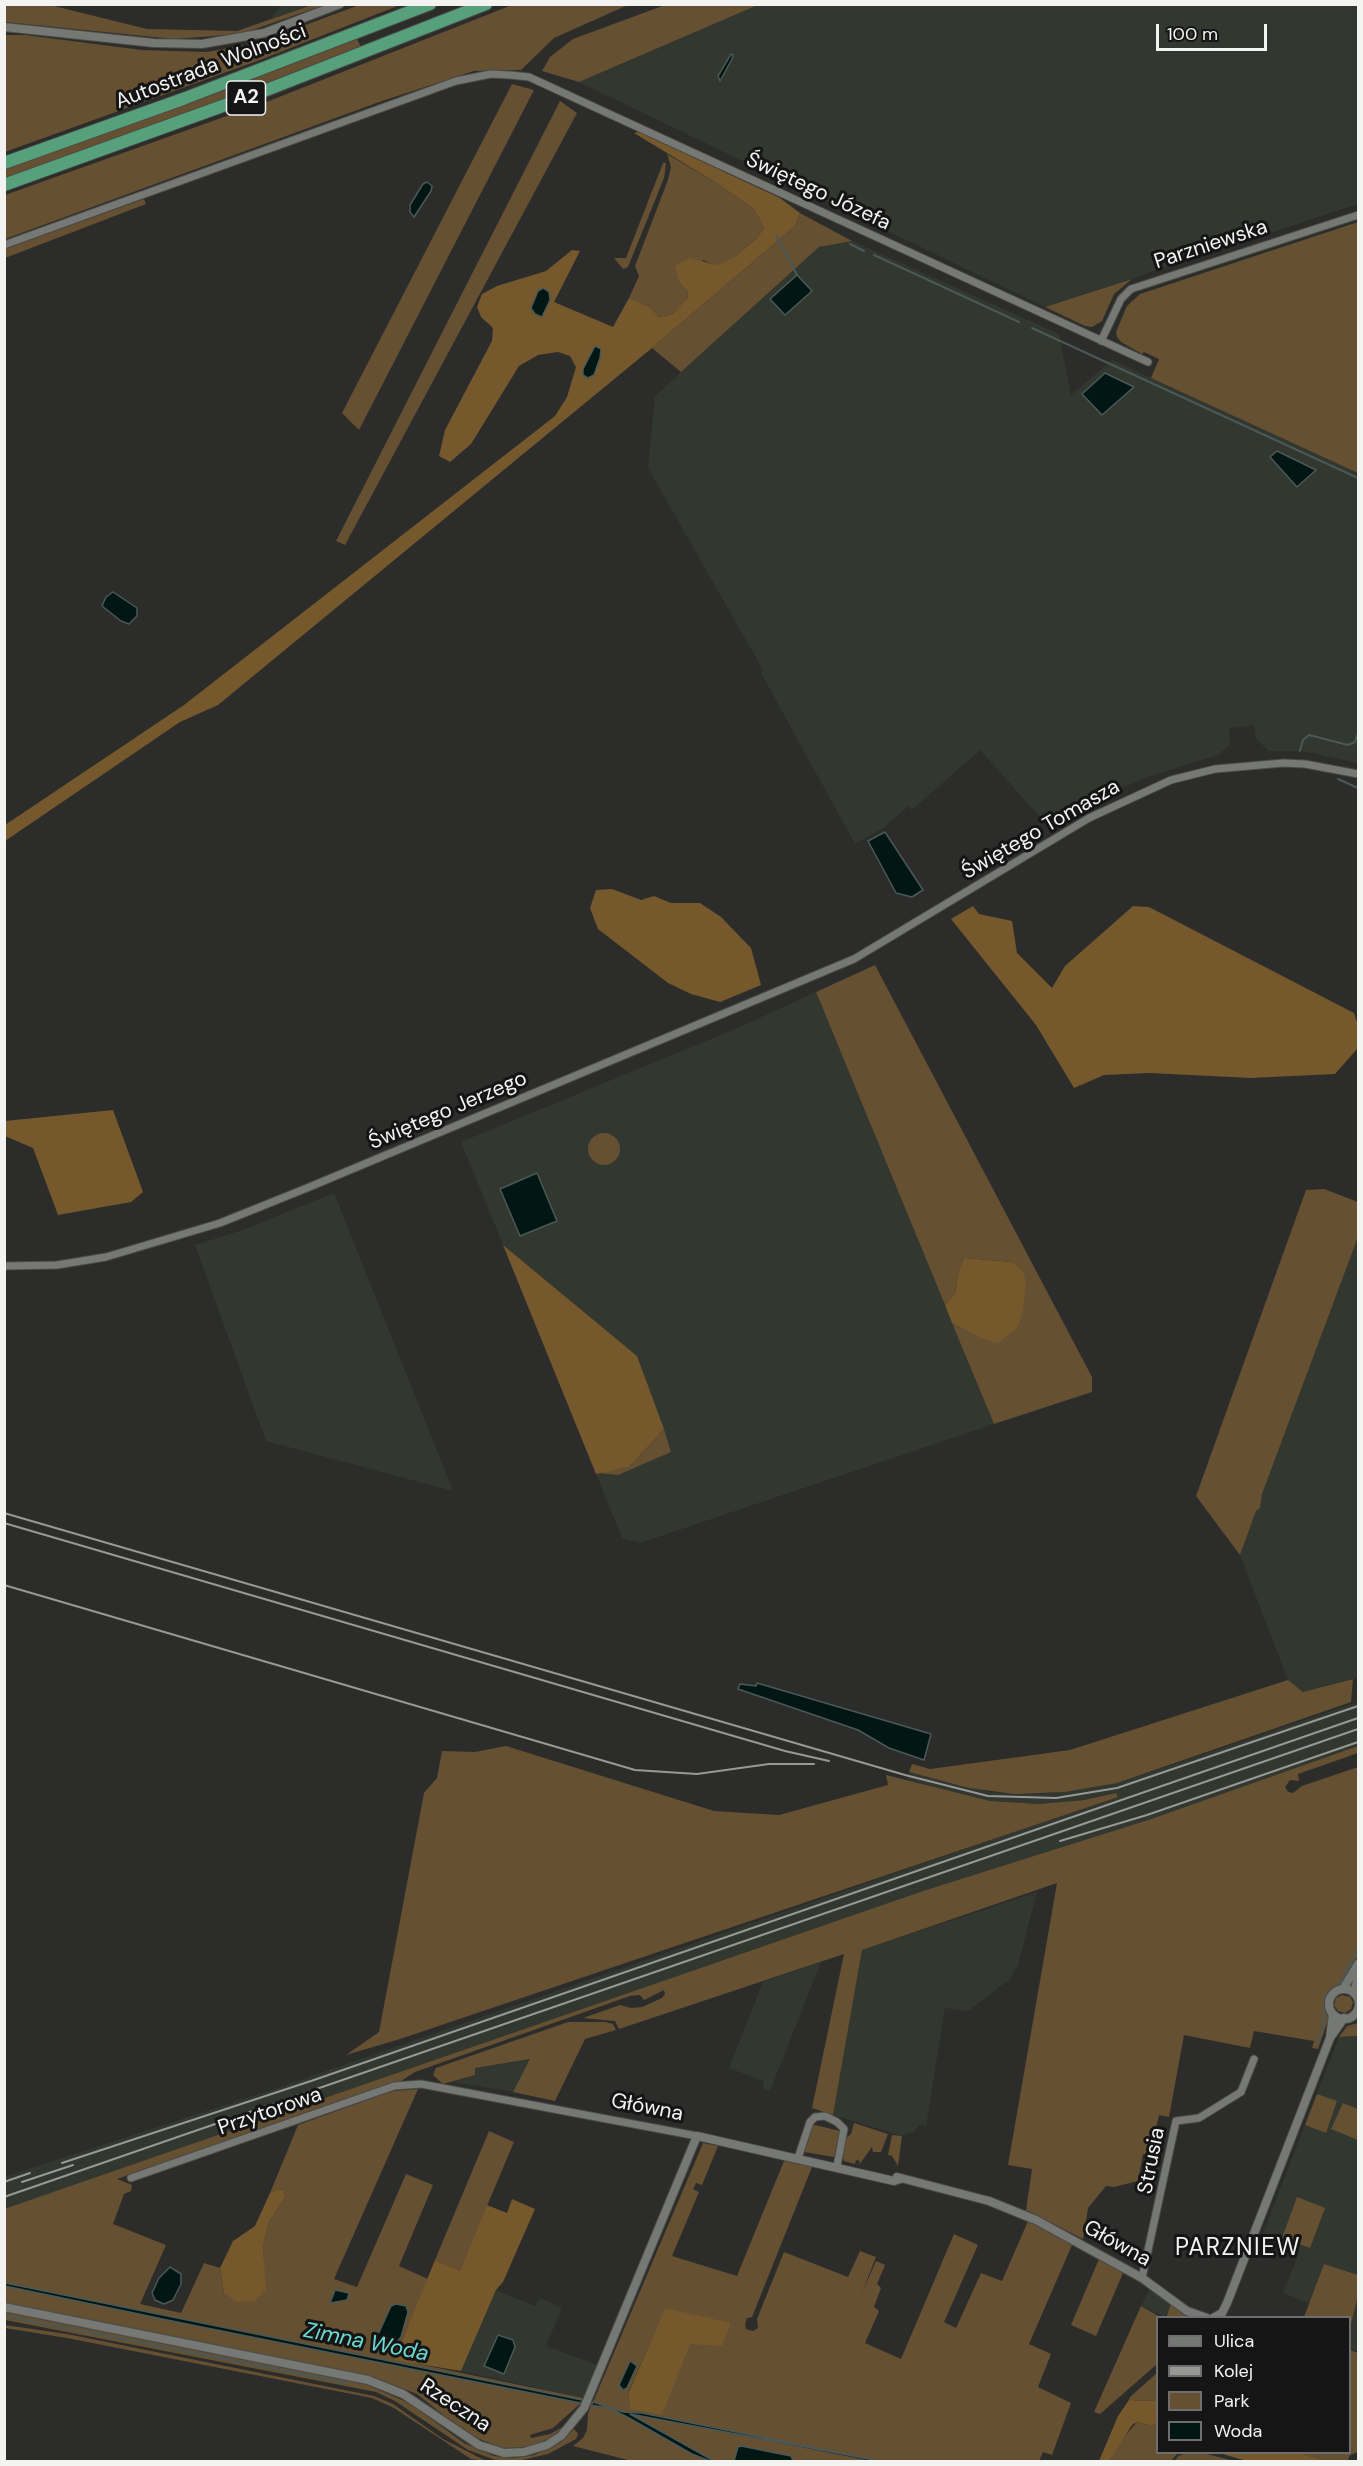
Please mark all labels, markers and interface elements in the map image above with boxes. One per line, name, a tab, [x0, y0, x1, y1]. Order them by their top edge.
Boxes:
scale bar	[1159, 12, 1270, 50]
street label: Autostrada Wolności	[112, 19, 310, 115]
text: 100 m	[1167, 22, 1218, 46]
road number: A2	[226, 81, 266, 115]
street label: Świętego Józefa	[742, 147, 894, 237]
street label: Parzniewska	[1151, 215, 1271, 275]
street label: Świętego Tomasza	[958, 775, 1124, 885]
street label: Świętego Jerzego	[365, 1066, 531, 1156]
street label: Przytorowa	[215, 2082, 325, 2142]
street label: Główna	[609, 2089, 685, 2127]
street label: Strusia	[1133, 2126, 1171, 2196]
street label: Główna	[1079, 2215, 1155, 2273]
district label: PARZNIEW	[1175, 2235, 1301, 2263]
legend	[1156, 2316, 1351, 2454]
water label: Zimna Woda	[301, 2318, 431, 2368]
text: Ulica	[1214, 2329, 1254, 2353]
text: Kolej	[1214, 2359, 1253, 2383]
street label: Rzeczna	[415, 2374, 495, 2438]
text: Park	[1214, 2389, 1250, 2413]
text: Woda	[1214, 2419, 1262, 2443]

